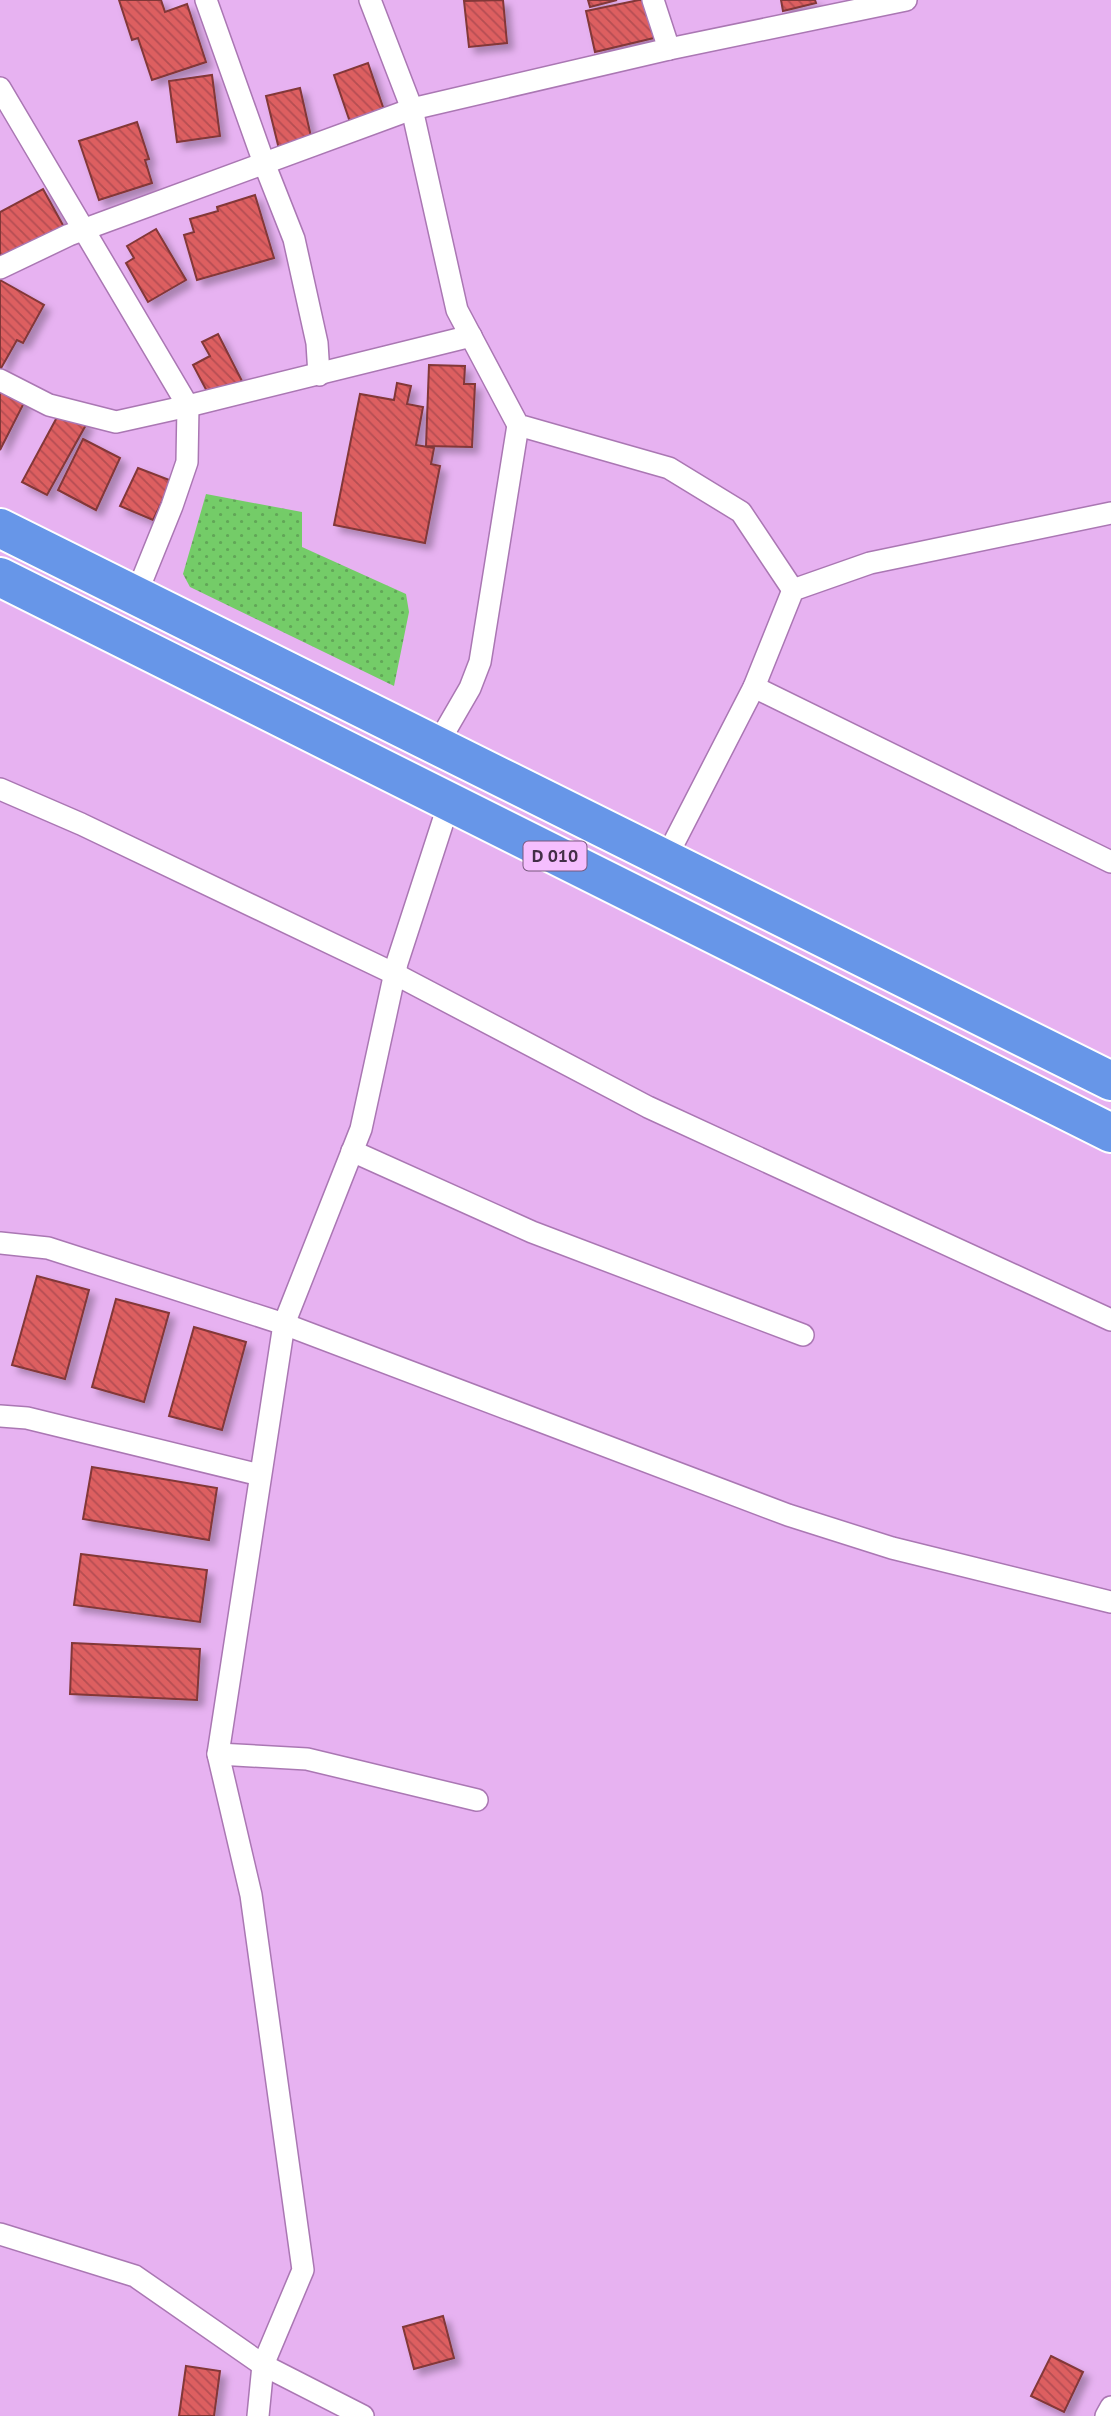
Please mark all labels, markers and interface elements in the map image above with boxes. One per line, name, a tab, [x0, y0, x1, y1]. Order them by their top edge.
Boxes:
road number: D 010	[524, 842, 586, 870]

